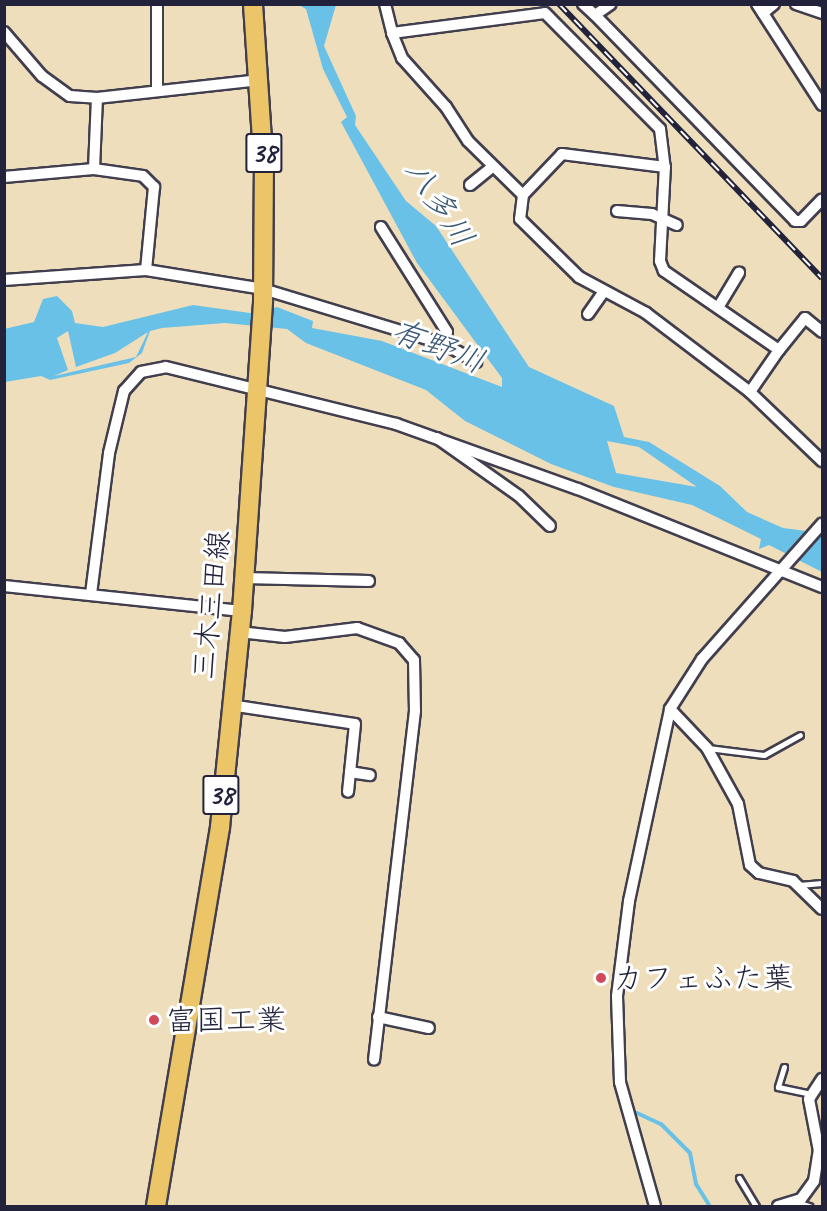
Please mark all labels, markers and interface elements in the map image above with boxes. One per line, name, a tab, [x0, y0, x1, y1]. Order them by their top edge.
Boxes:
road number: 38	[244, 128, 284, 178]
water label: 八多川	[397, 153, 481, 255]
water label: 有野川	[386, 312, 490, 382]
street label: 三木三田線	[185, 529, 237, 681]
road number: 38	[202, 770, 240, 820]
place label: カフェふた葉	[613, 960, 793, 996]
marker: カフェふた葉	[594, 971, 608, 985]
place label: 富国工業	[166, 1002, 286, 1038]
marker: 富国工業	[147, 1013, 161, 1027]

